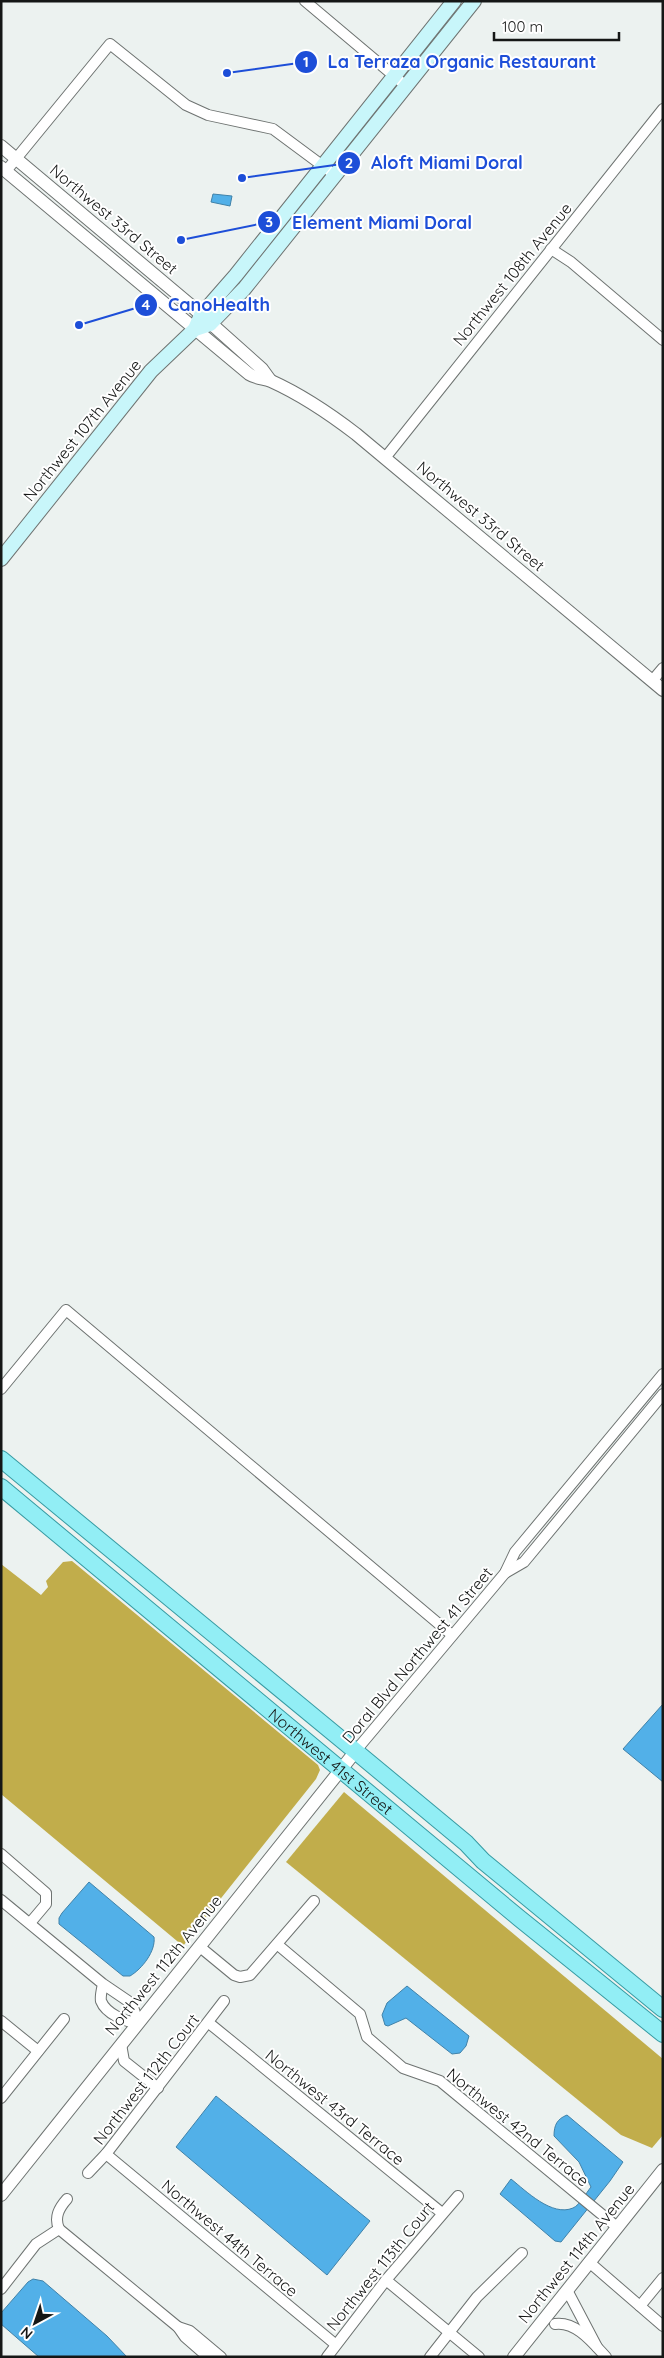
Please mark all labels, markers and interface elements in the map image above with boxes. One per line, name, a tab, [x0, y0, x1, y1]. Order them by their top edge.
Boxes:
scale bar	[494, 10, 619, 42]
text: 100 m	[502, 17, 543, 36]
callout: La Terraza Organic Restaurant	[293, 45, 607, 78]
text: La Terraza Organic Restaurant	[328, 50, 596, 73]
text: 1	[303, 52, 309, 71]
callout: Aloft Miami Doral	[336, 146, 533, 179]
text: Aloft Miami Doral	[371, 151, 523, 174]
text: 2	[345, 153, 353, 172]
street label: Northwest 33rd Street	[46, 160, 182, 278]
street label: Northwest 108th Avenue	[448, 199, 576, 349]
callout: Element Miami Doral	[257, 206, 482, 239]
text: Element Miami Doral	[292, 211, 472, 234]
text: 3	[265, 212, 273, 231]
callout: CanoHealth	[133, 288, 281, 321]
text: CanoHealth	[168, 293, 270, 316]
text: 4	[142, 295, 151, 314]
street label: Northwest 107th Avenue	[19, 355, 145, 505]
street label: Northwest 33rd Street	[413, 457, 549, 575]
street label: Doral Blvd Northwest 41 Street	[337, 1563, 497, 1747]
street label: Northwest 41st Street	[264, 1704, 397, 1819]
street label: Northwest 112th Avenue	[100, 1891, 226, 2039]
street label: Northwest 112th Court	[89, 2010, 203, 2148]
street label: Northwest 43rd Terrace	[261, 2045, 409, 2169]
street label: Northwest 42nd Terrace	[443, 2064, 593, 2190]
street label: Northwest 44th Terrace	[158, 2175, 302, 2301]
street label: Northwest 114th Avenue	[513, 2179, 639, 2327]
street label: Northwest 113th Court	[322, 2197, 438, 2335]
north arrow	[10, 2298, 60, 2348]
text: N	[17, 2323, 36, 2343]

